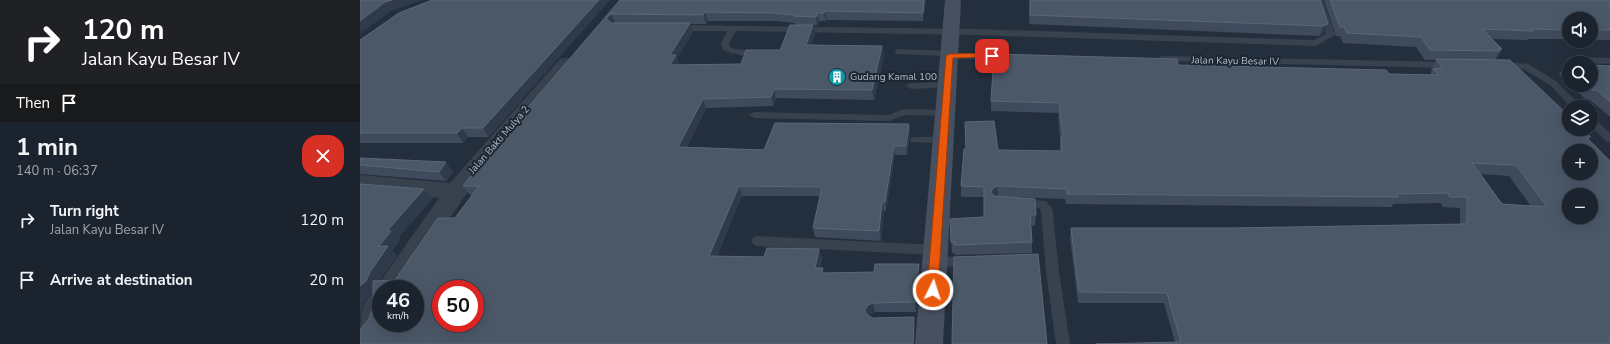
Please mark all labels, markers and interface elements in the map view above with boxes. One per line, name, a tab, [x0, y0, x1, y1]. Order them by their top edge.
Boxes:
text: 120 m	[82, 11, 165, 49]
map controls	[1562, 12, 1598, 224]
button: sound	[1562, 12, 1598, 48]
icon: right	[16, 16, 68, 68]
pin	[975, 39, 1009, 73]
icon: arrive	[981, 45, 1003, 67]
text: Jalan Kayu Besar IV	[82, 47, 240, 71]
street label: Jalan Kayu Besar IV	[1190, 53, 1279, 69]
button: search	[1562, 56, 1598, 92]
building icon: Gudang Kamal 100	[827, 67, 847, 87]
place label: Gudang Kamal 100	[850, 70, 937, 84]
icon: arrive	[58, 92, 80, 114]
text: Then	[16, 93, 50, 113]
button: layers	[1562, 100, 1598, 136]
street label: Jalan Bakti Mulya 2	[465, 103, 533, 178]
text: 1 min	[16, 131, 78, 163]
button: close	[302, 135, 344, 177]
button: +	[1562, 144, 1598, 180]
text: 140 m · 06:37	[16, 162, 98, 180]
button: −	[1562, 188, 1598, 224]
text: Turn right	[50, 201, 119, 221]
icon: right	[16, 209, 38, 231]
text: 120 m	[300, 210, 344, 230]
text: Jalan Kayu Besar IV	[50, 221, 164, 239]
icon: arrive	[16, 269, 38, 291]
position arrow	[912, 269, 954, 311]
text: Arrive at destination	[50, 270, 193, 290]
text: 20 m	[309, 270, 344, 290]
speed limit sign: 50	[432, 280, 484, 332]
text: 46	[386, 287, 410, 314]
text: km/h	[387, 309, 409, 323]

